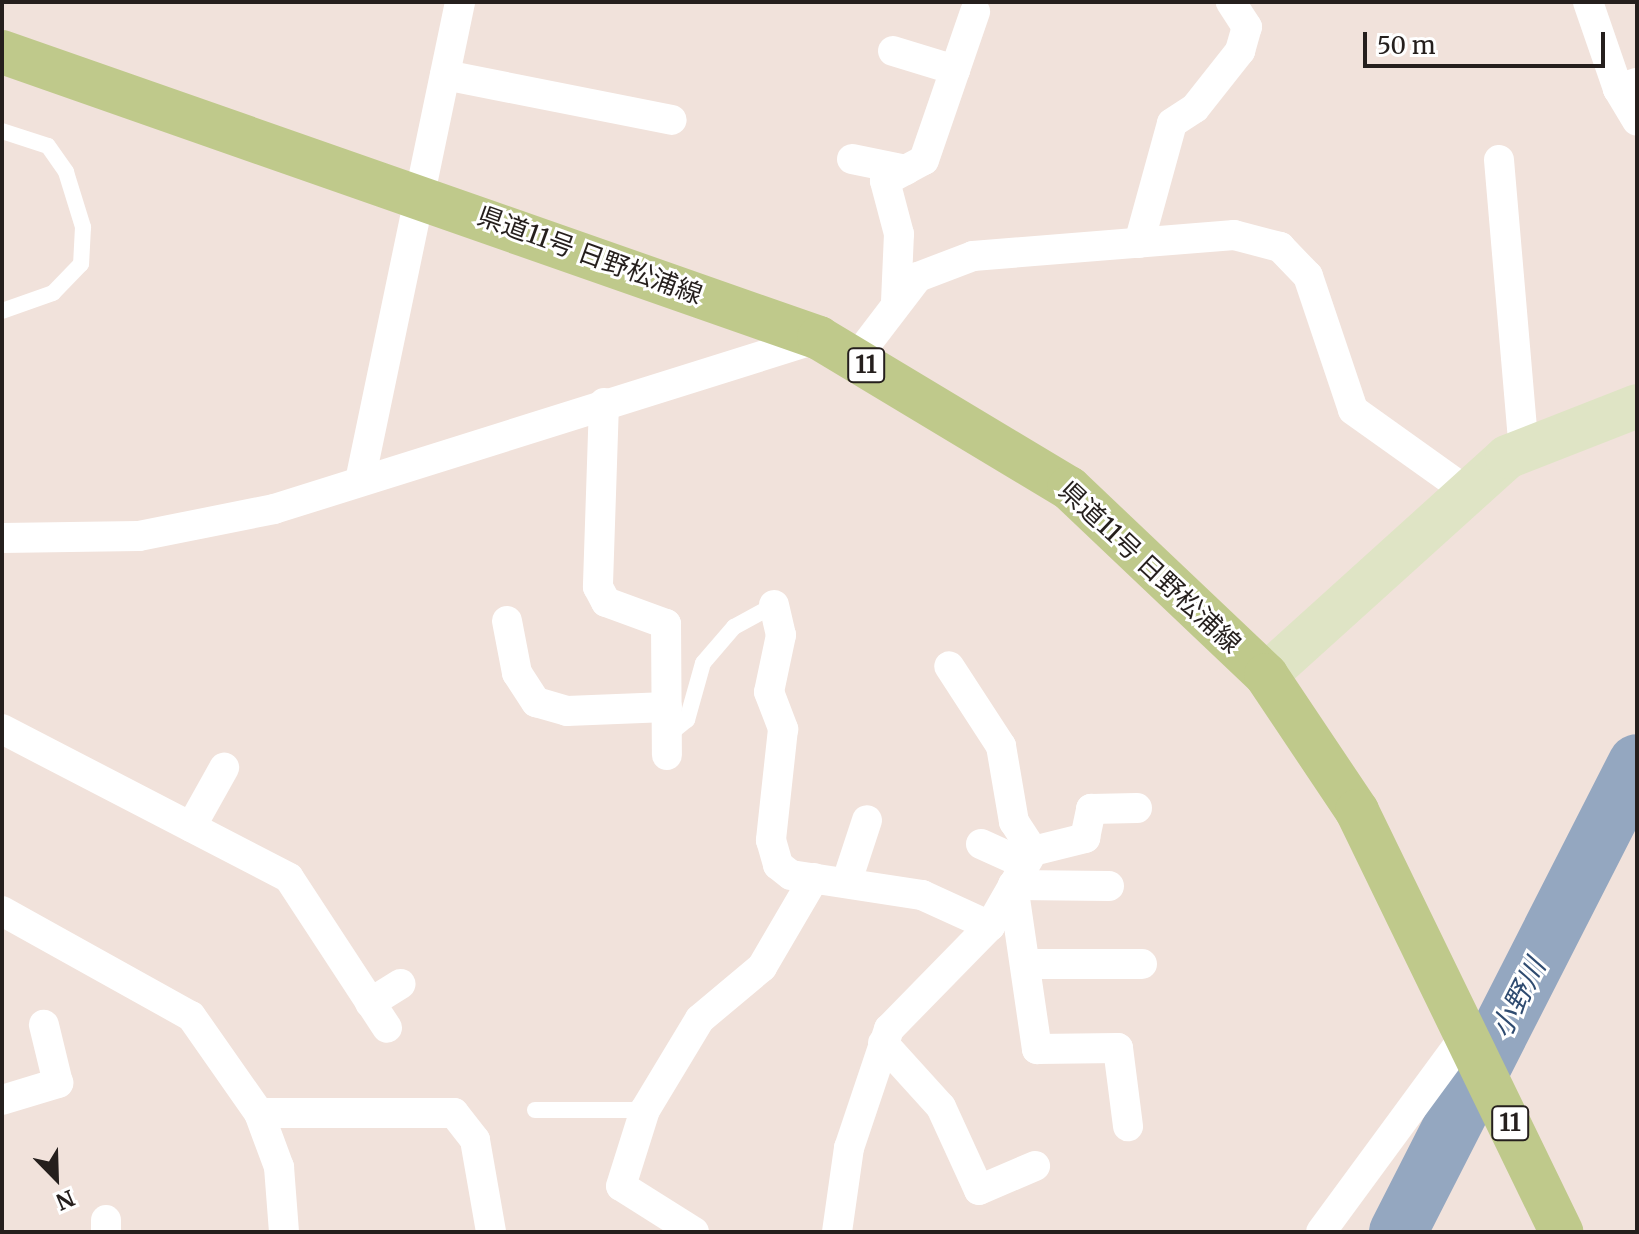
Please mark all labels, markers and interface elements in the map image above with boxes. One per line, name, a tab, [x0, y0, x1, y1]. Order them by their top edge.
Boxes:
scale bar	[1367, 16, 1609, 66]
text: 50 m	[1377, 30, 1436, 61]
street label: 県道11号 日野松浦線	[473, 200, 707, 310]
road number: 11	[846, 345, 886, 385]
street label: 県道11号 日野松浦線	[1053, 475, 1247, 659]
water label: 小野川	[1484, 953, 1552, 1043]
road number: 11	[1490, 1103, 1530, 1143]
north arrow	[16, 1138, 96, 1218]
text: N	[52, 1184, 79, 1216]

